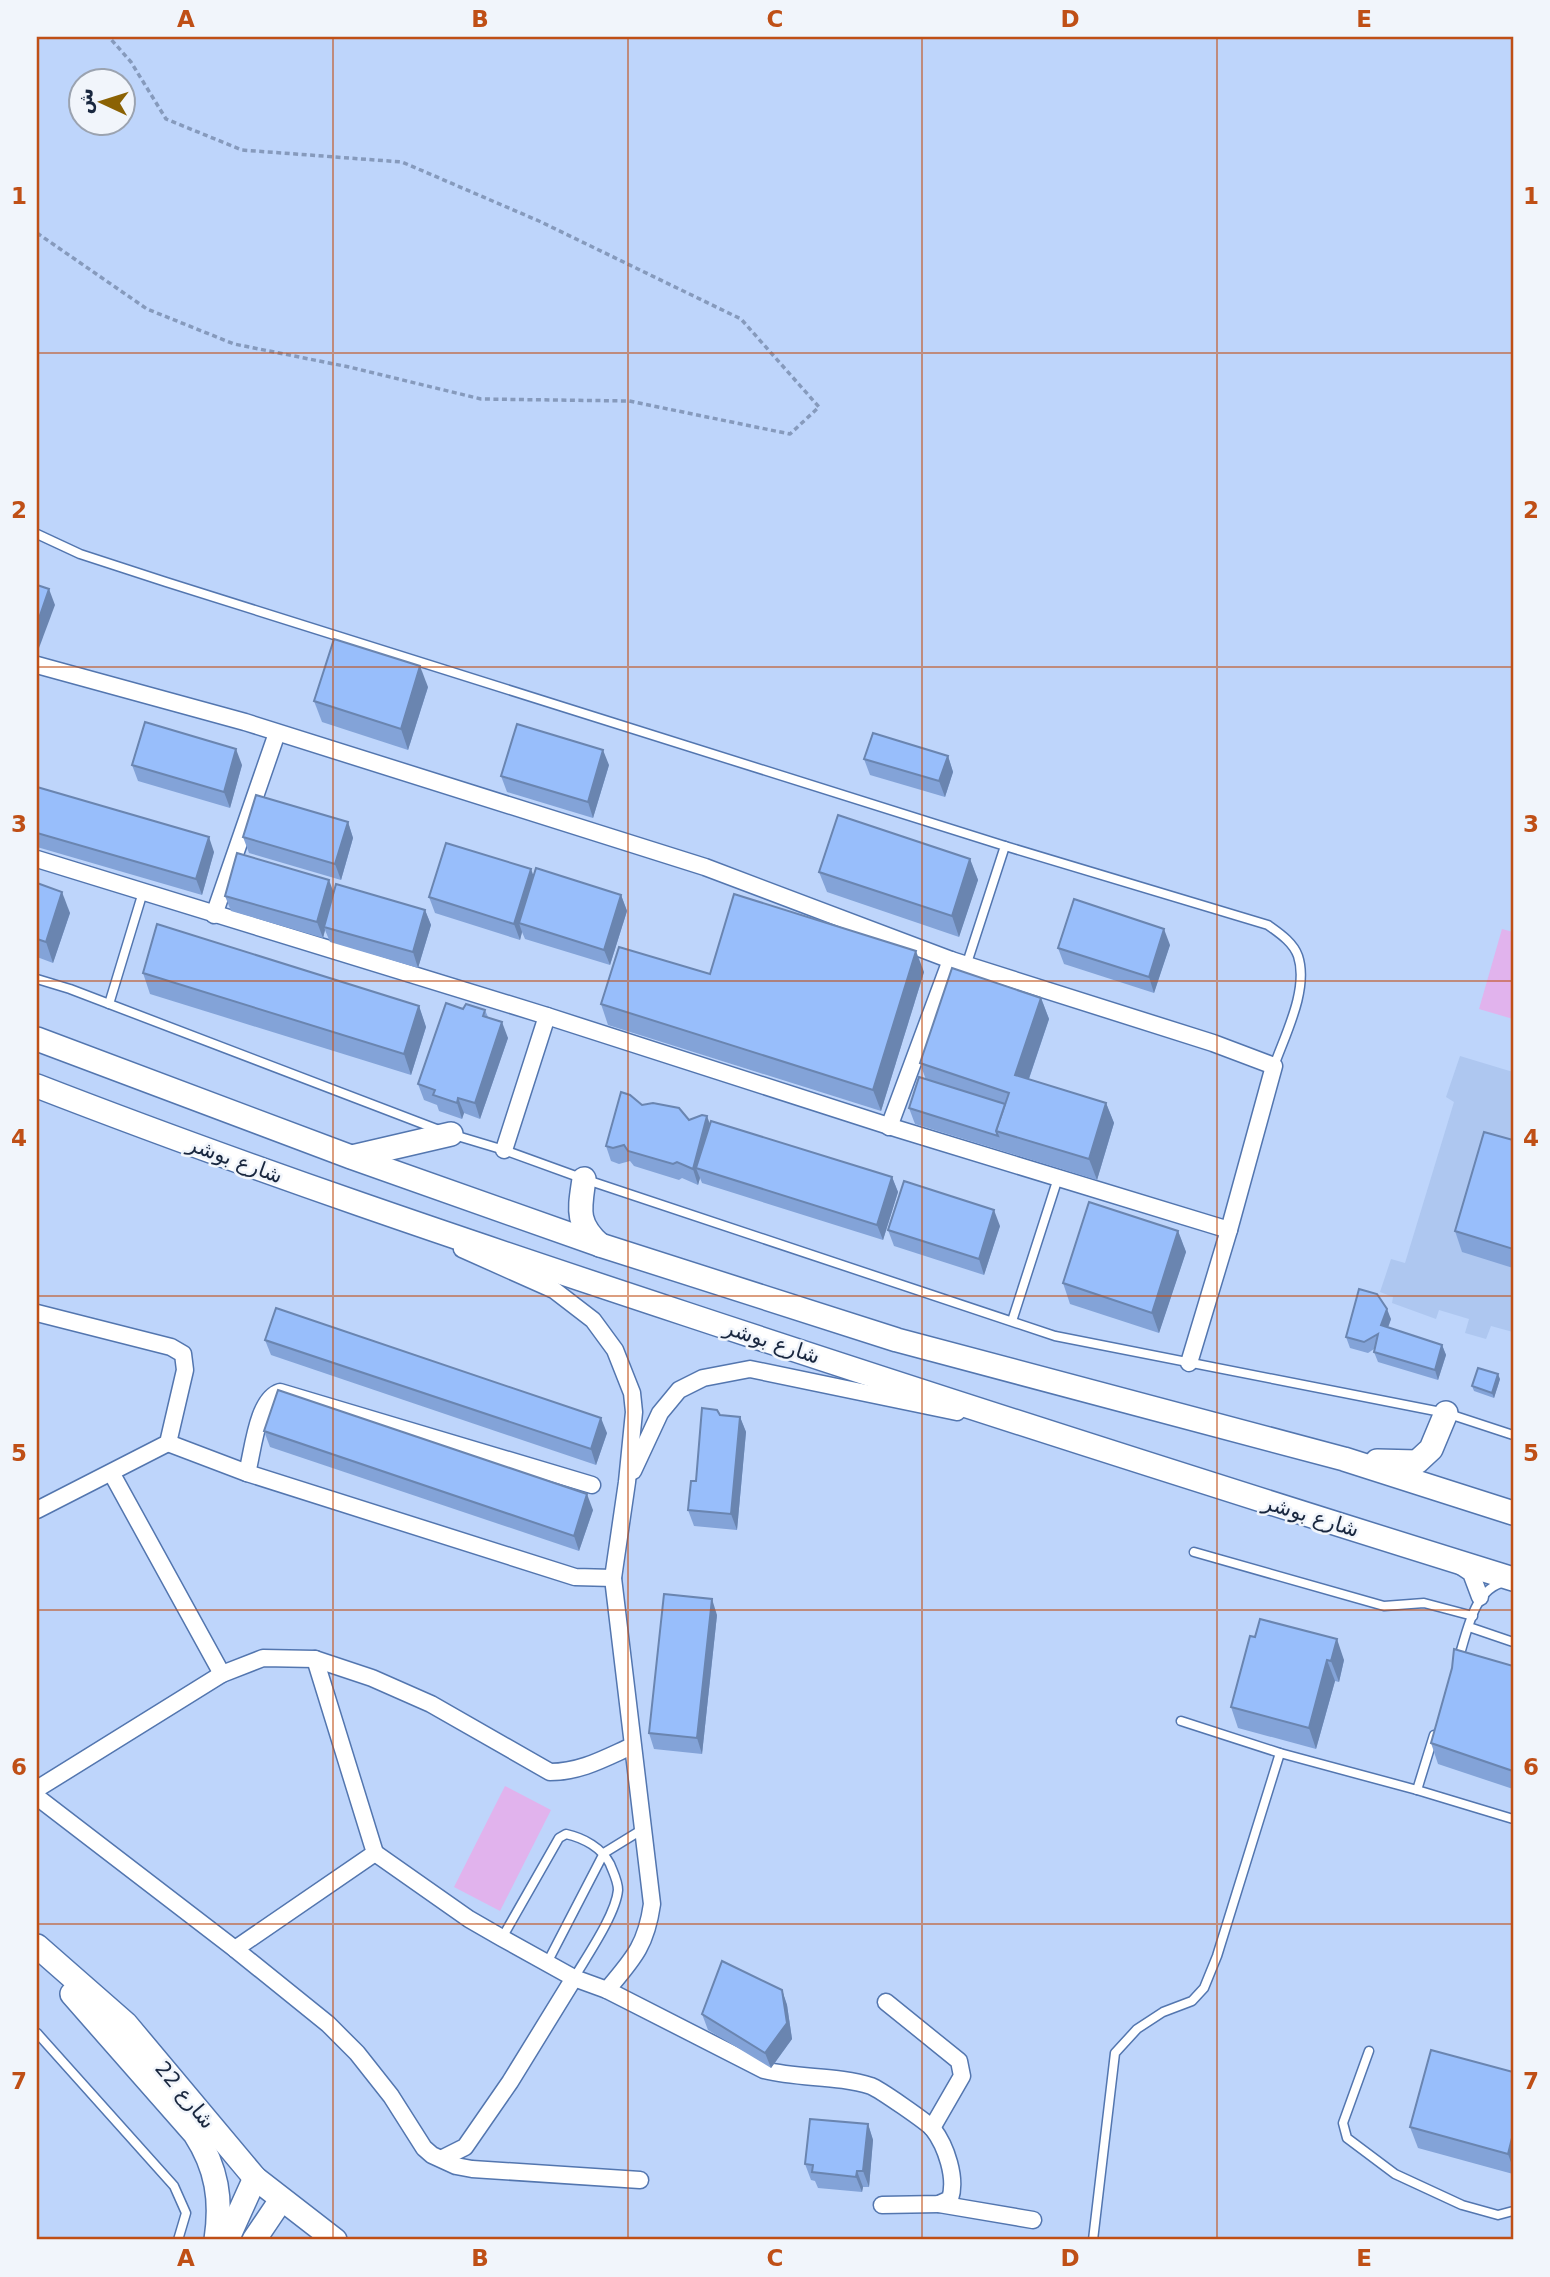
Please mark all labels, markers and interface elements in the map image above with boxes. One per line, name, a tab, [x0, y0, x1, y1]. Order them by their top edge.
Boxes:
text: A	[177, 6, 195, 32]
text: B	[471, 6, 489, 32]
text: C	[767, 6, 783, 32]
text: D	[1060, 6, 1080, 32]
text: E	[1356, 6, 1372, 32]
north arrow	[66, 66, 136, 136]
text: ش	[73, 87, 98, 115]
text: 1	[11, 183, 27, 209]
text: 1	[1523, 183, 1539, 209]
text: 2	[11, 497, 27, 523]
text: 2	[1523, 497, 1539, 523]
text: 3	[11, 811, 27, 837]
text: 3	[1523, 811, 1539, 837]
text: 4	[11, 1125, 27, 1151]
text: 4	[1523, 1125, 1539, 1151]
street label: شارع بوشر	[183, 1131, 286, 1188]
street label: شارع بوشر	[720, 1315, 823, 1369]
text: 5	[11, 1440, 27, 1466]
text: 5	[1523, 1440, 1539, 1466]
street label: شارع بوشر	[1259, 1490, 1362, 1542]
text: 6	[11, 1754, 27, 1780]
text: 6	[1523, 1754, 1539, 1780]
street label: شارع 22	[150, 2057, 220, 2133]
text: 7	[11, 2068, 27, 2094]
text: 7	[1523, 2068, 1539, 2094]
text: A	[177, 2245, 195, 2271]
text: B	[471, 2245, 489, 2271]
text: C	[767, 2245, 783, 2271]
text: D	[1060, 2245, 1080, 2271]
text: E	[1356, 2245, 1372, 2271]

